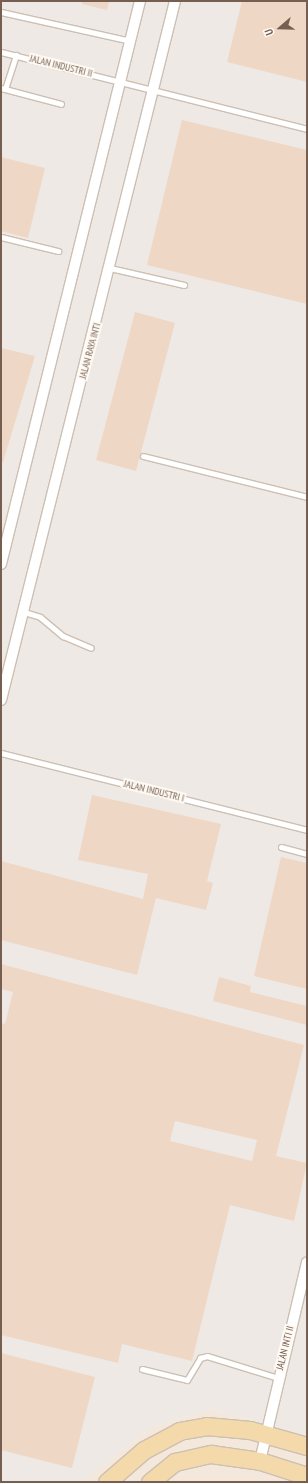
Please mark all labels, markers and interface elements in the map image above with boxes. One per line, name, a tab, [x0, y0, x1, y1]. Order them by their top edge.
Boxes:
north arrow	[260, 8, 300, 48]
text: U	[261, 27, 276, 37]
street label: JALAN INDUSTRI II	[28, 52, 94, 80]
street label: JALAN RAYA INTI	[77, 322, 103, 380]
street label: JALAN INDUSTRI I	[122, 778, 186, 804]
street label: JALAN INTI II	[274, 1325, 296, 1371]

